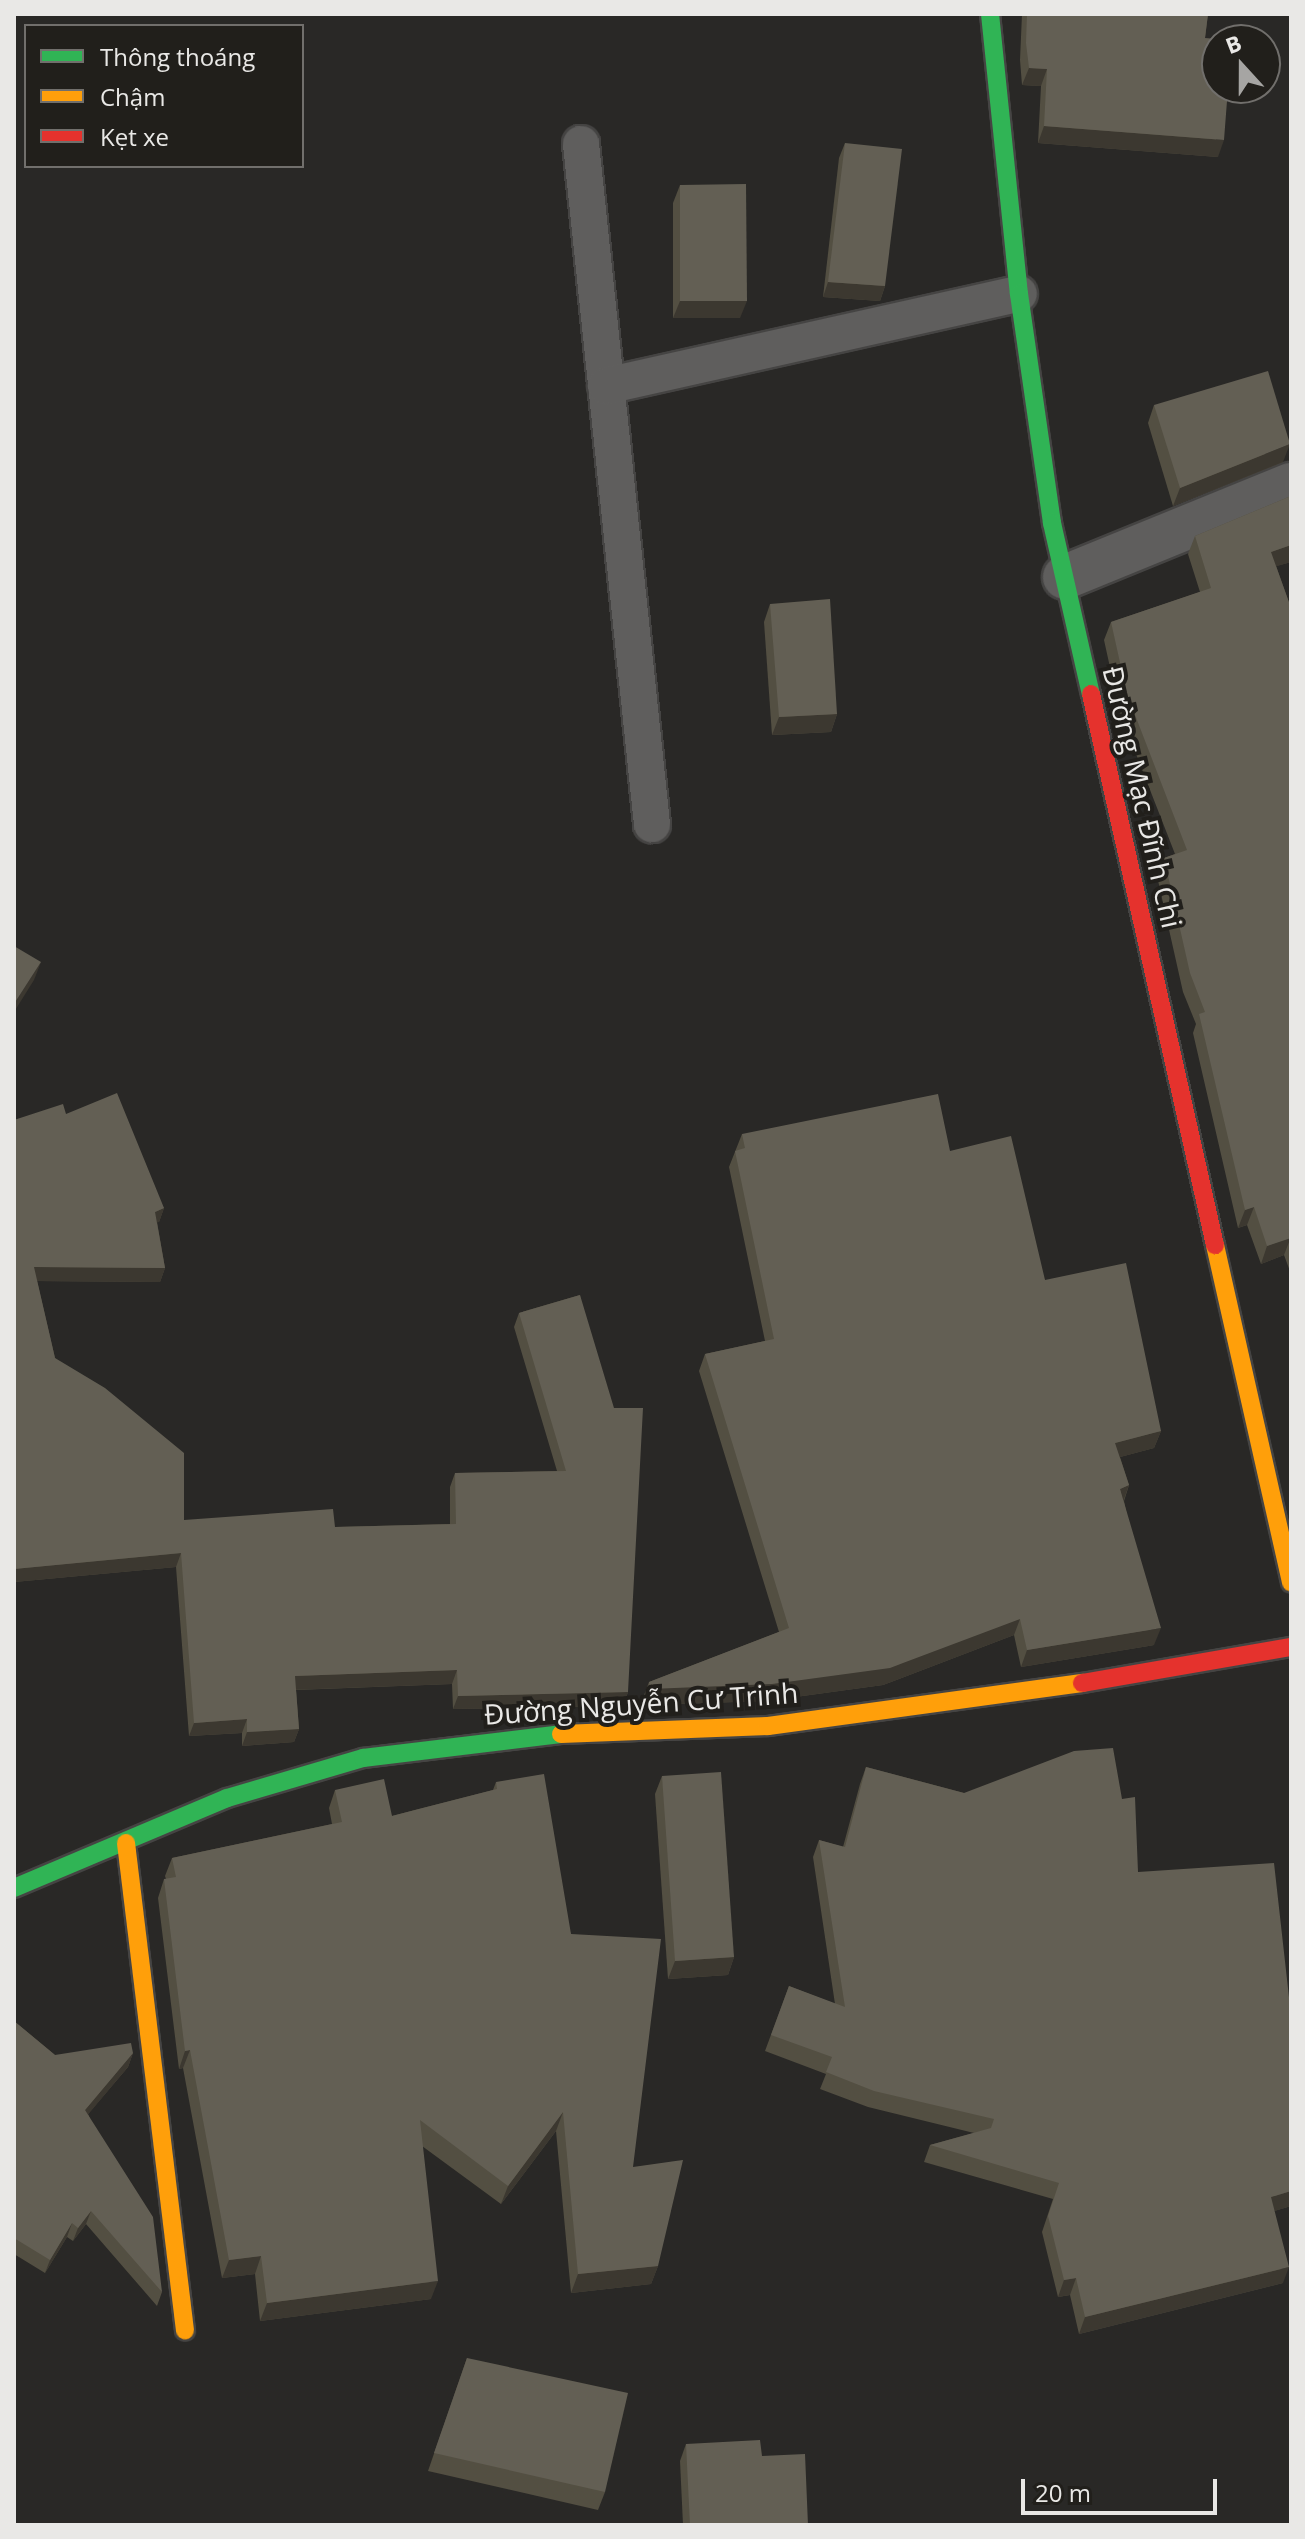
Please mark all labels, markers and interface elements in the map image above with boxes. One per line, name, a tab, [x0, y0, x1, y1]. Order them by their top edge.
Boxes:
legend	[24, 24, 304, 168]
north arrow	[1201, 24, 1281, 104]
text: B	[1221, 27, 1245, 60]
text: Thông thoáng	[100, 40, 255, 73]
text: Chậm	[100, 80, 165, 113]
text: Kẹt xe	[100, 120, 169, 153]
street label: Đường Mạc Đĩnh Chi	[1096, 663, 1190, 931]
street label: Đường Nguyễn Cư Trinh	[483, 1675, 799, 1731]
scale bar	[1025, 2463, 1221, 2513]
text: 20 m	[1035, 2476, 1091, 2509]

